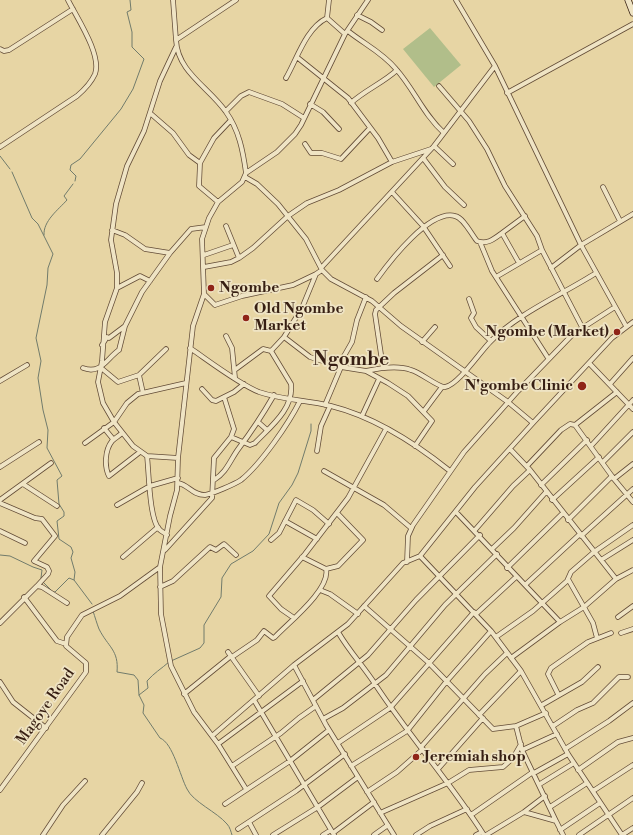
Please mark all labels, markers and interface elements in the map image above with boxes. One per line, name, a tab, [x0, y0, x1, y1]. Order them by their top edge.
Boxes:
place label: Ngombe	[219, 279, 279, 297]
marker: Ngombe	[206, 283, 216, 293]
place label: Old Ngombe Market	[254, 300, 343, 335]
marker: Old Ngombe Market	[241, 313, 251, 323]
place label: Ngombe (Market)	[485, 323, 609, 341]
marker: Ngombe (Market)	[612, 327, 622, 337]
district label: Ngombe	[313, 349, 389, 371]
place label: N'gombe Clinic	[464, 377, 573, 395]
marker: N'gombe Clinic	[576, 380, 588, 392]
street label: Magoye Road	[13, 665, 79, 749]
place label: Jeremiah shop	[424, 748, 526, 766]
marker: Jeremiah shop	[411, 752, 421, 762]

